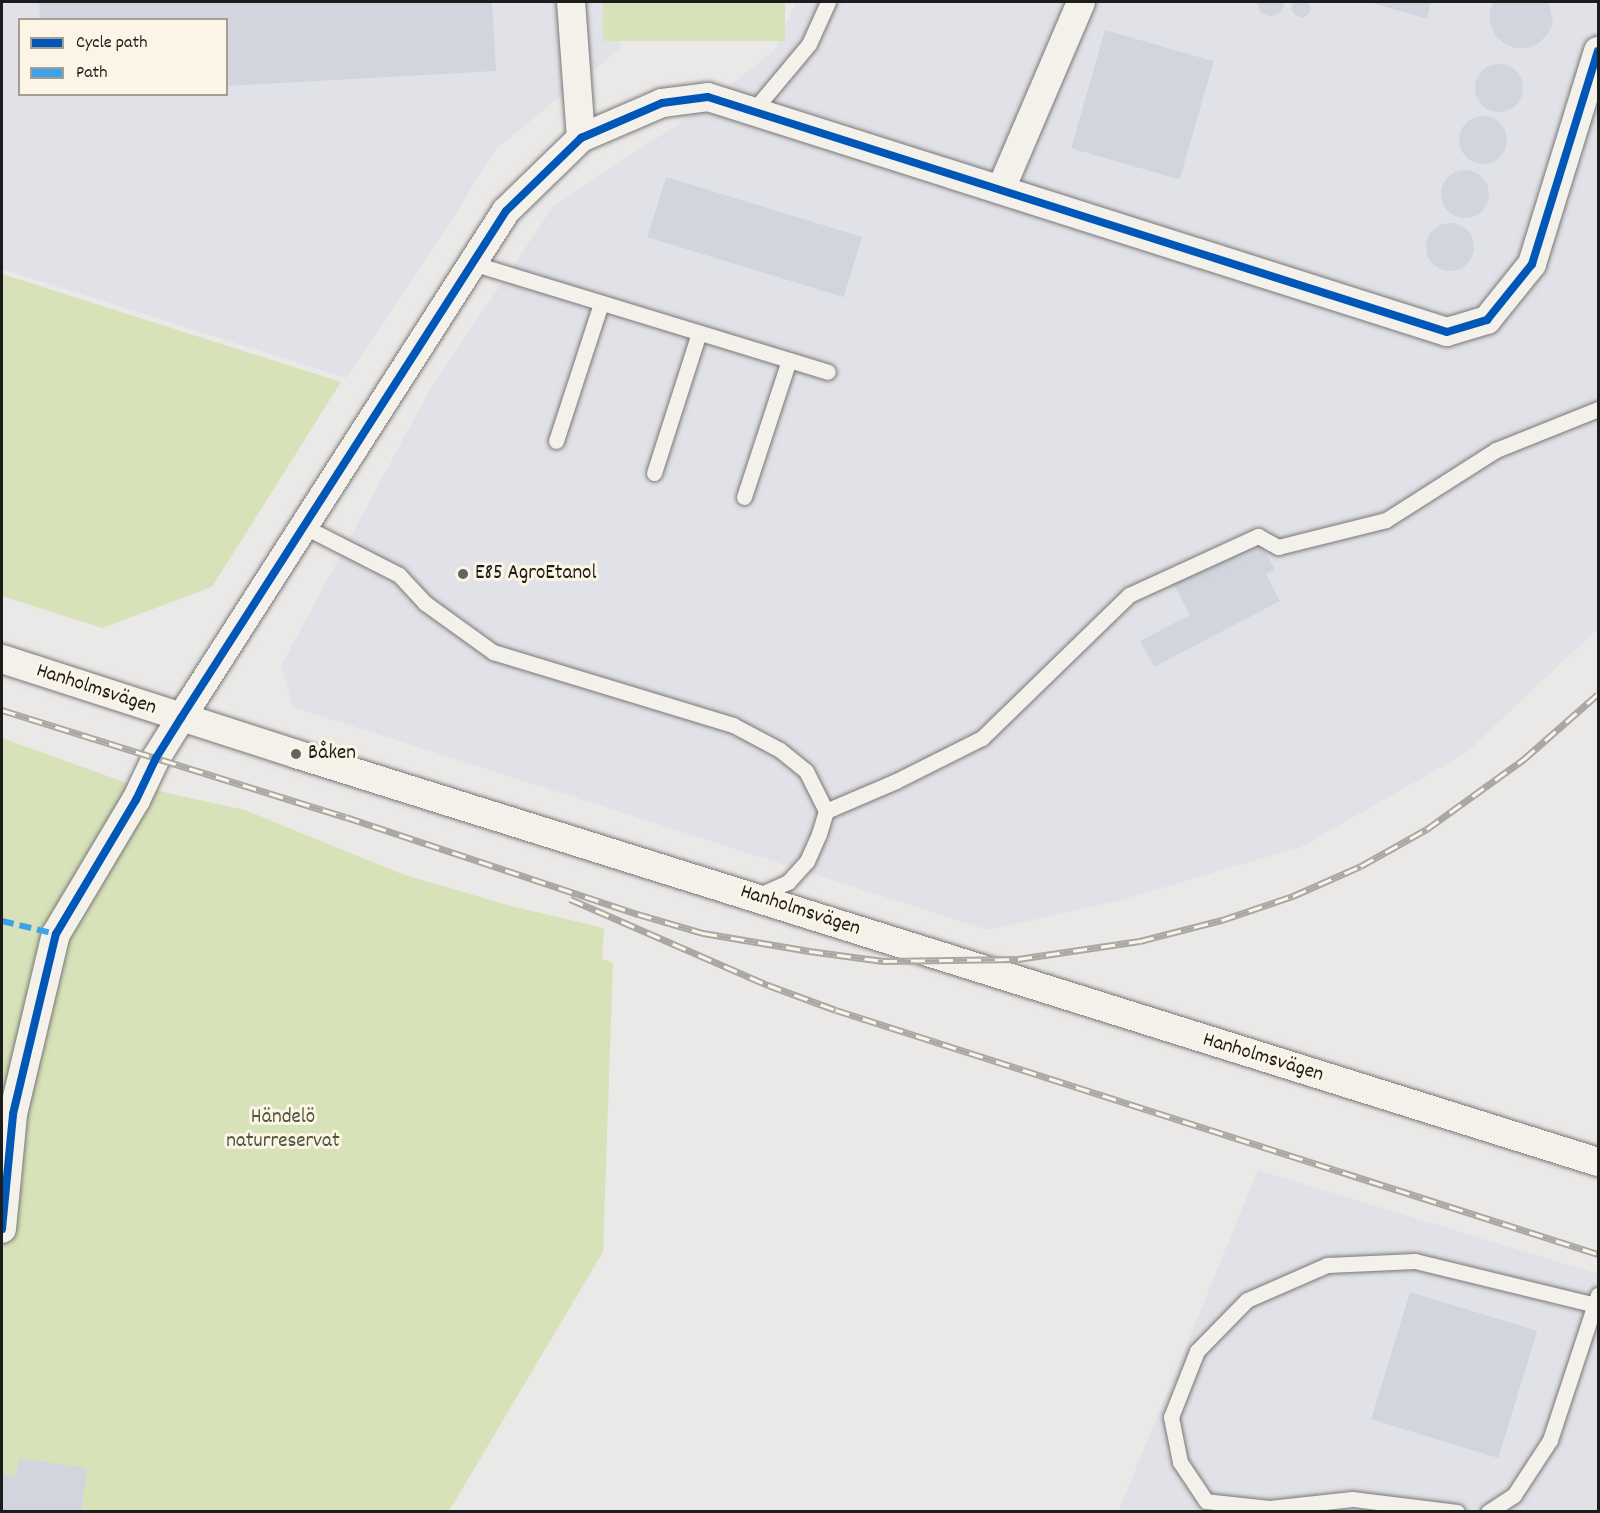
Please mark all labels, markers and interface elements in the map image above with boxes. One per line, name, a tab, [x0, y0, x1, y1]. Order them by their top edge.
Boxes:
legend	[18, 18, 228, 96]
text: Cycle path	[76, 31, 147, 56]
text: Path	[76, 61, 108, 86]
place label: E85 AgroEtanol	[475, 561, 596, 587]
marker: E85 AgroEtanol	[456, 567, 470, 581]
street label: Hanholmsvägen	[33, 659, 159, 721]
place label: Båken	[308, 741, 356, 767]
marker: Båken	[289, 747, 303, 761]
street label: Hanholmsvägen	[737, 880, 863, 942]
street label: Hanholmsvägen	[1200, 1028, 1326, 1088]
park label: Händelö naturreservat	[226, 1105, 340, 1155]

